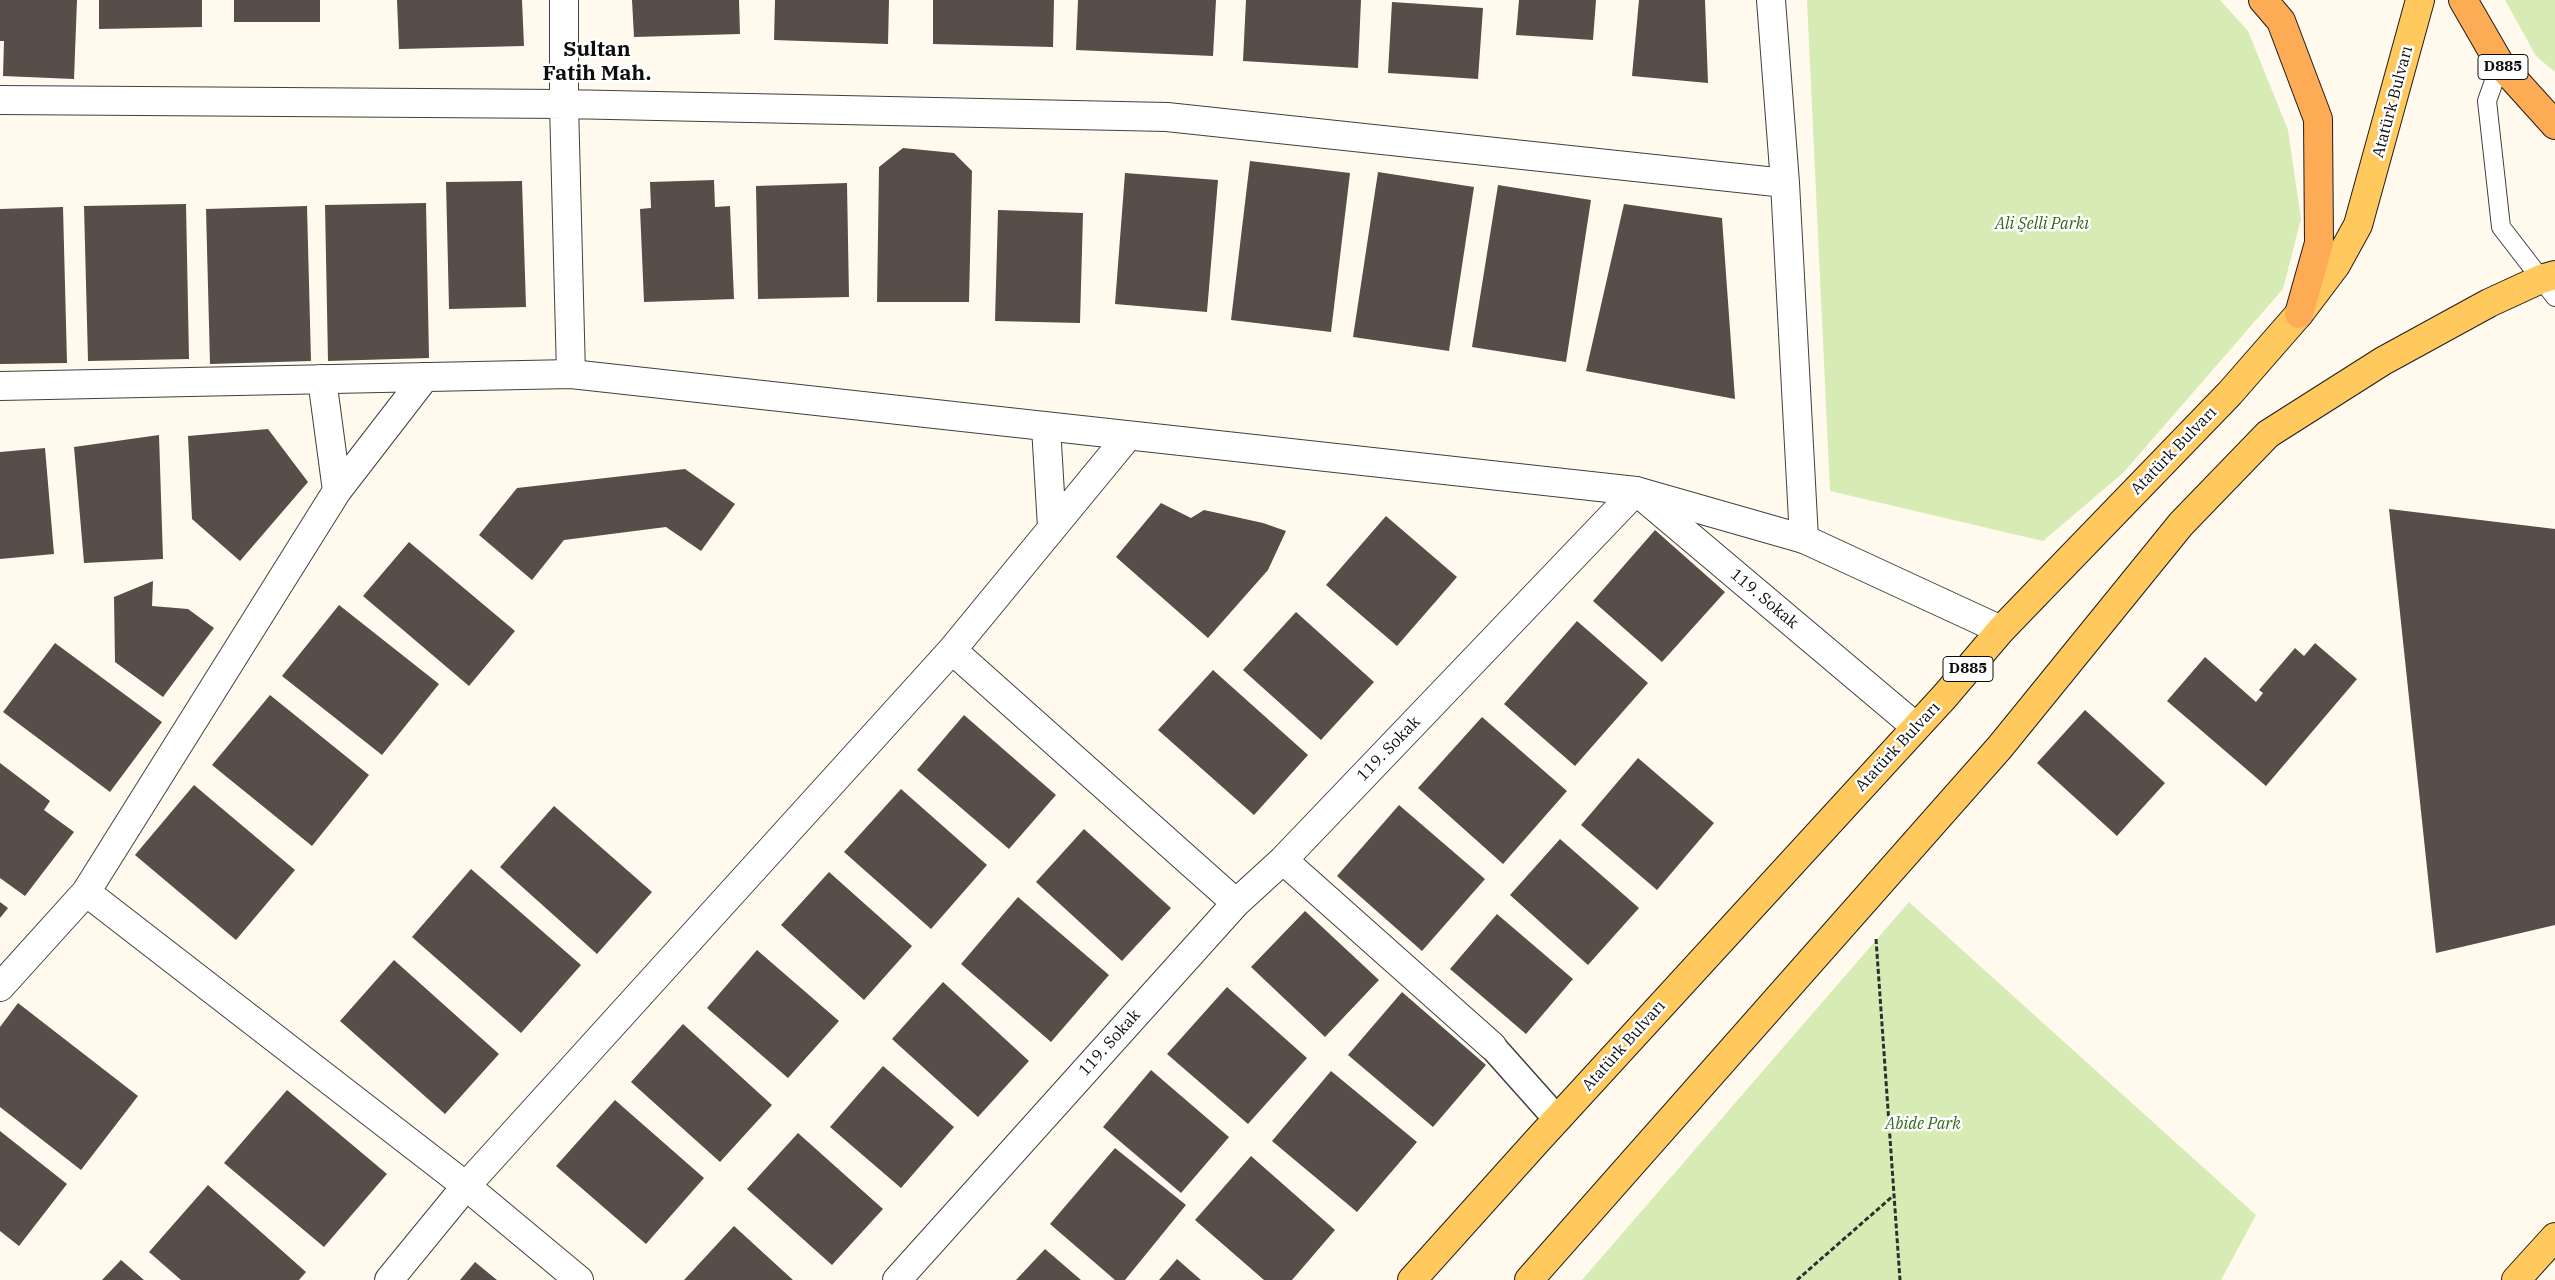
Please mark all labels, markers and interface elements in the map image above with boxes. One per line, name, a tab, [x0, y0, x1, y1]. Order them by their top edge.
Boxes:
district label: Sultan Fatih Mah.	[543, 37, 651, 87]
street label: Atatürk Bulvarı	[2369, 44, 2417, 160]
road number: D885	[2478, 54, 2528, 80]
park label: Ali Şelli Parkı	[1995, 214, 2089, 234]
street label: Atatürk Bulvarı	[2127, 403, 2221, 499]
street label: 119. Sokak	[1726, 565, 1802, 633]
road number: D885	[1943, 656, 1993, 682]
street label: Atatürk Bulvarı	[1852, 698, 1944, 796]
street label: 119. Sokak	[1353, 713, 1425, 785]
street label: Atatürk Bulvarı	[1578, 997, 1670, 1095]
street label: 119. Sokak	[1075, 1006, 1145, 1080]
park label: Abide Park	[1885, 1114, 1961, 1134]

